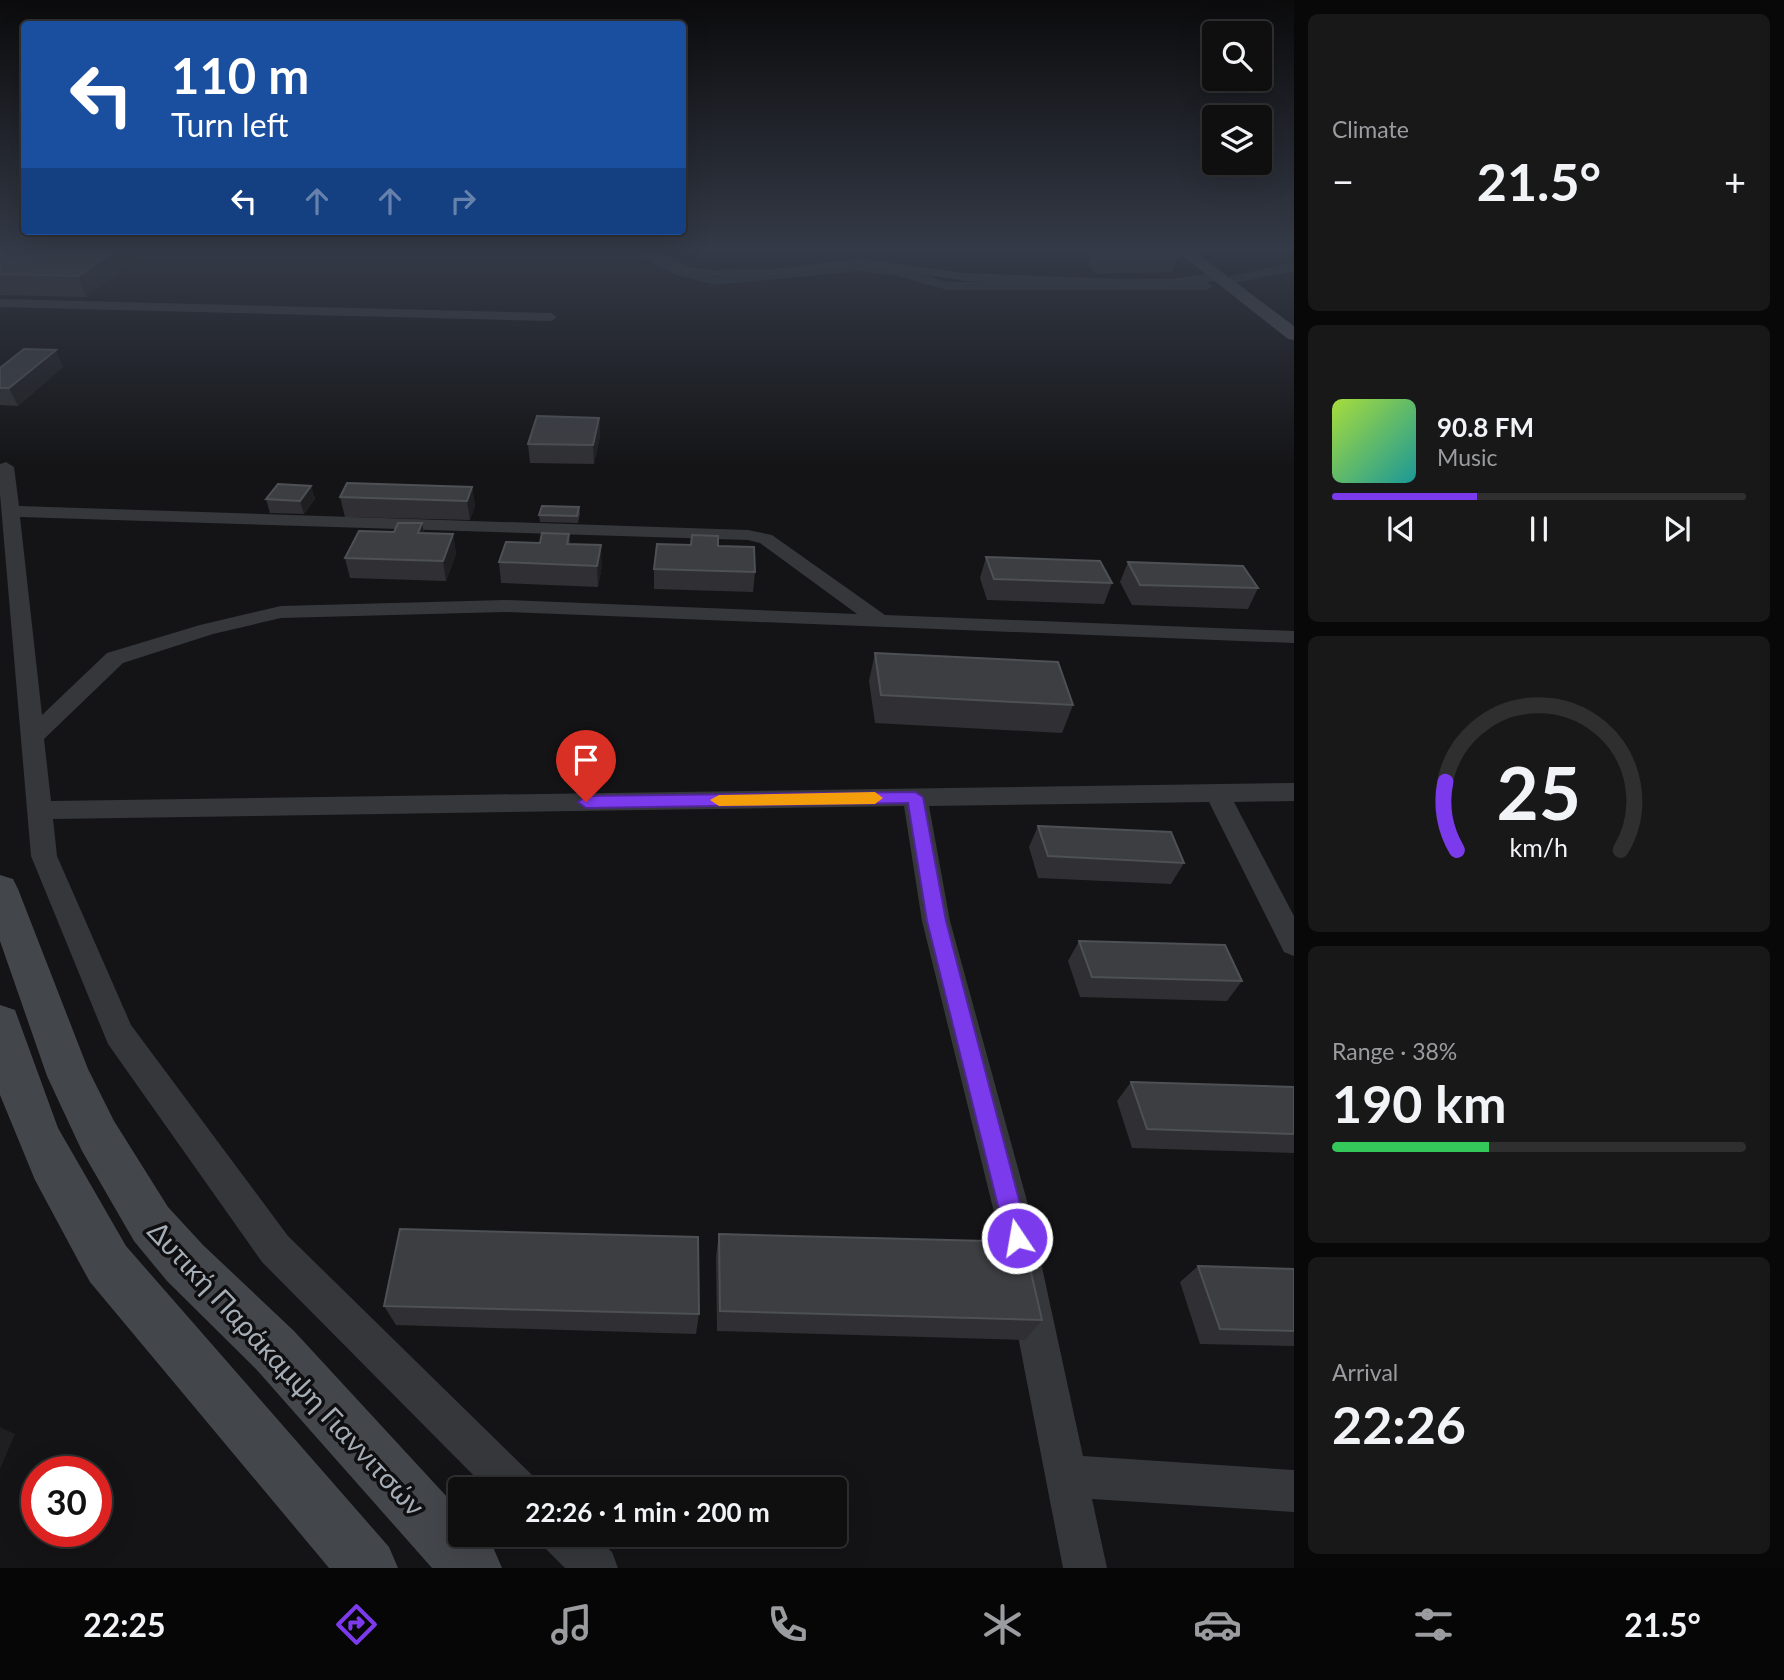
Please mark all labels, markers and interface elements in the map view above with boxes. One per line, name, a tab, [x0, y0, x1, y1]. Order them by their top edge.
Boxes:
map controls	[1202, 21, 1272, 175]
button: search	[1202, 21, 1272, 91]
text: 110 m	[171, 46, 309, 104]
icon: left	[56, 49, 147, 140]
text: Turn left	[171, 105, 288, 144]
button: layers	[1202, 105, 1272, 175]
text: Climate	[1332, 115, 1409, 143]
text: 21.5°	[1477, 150, 1601, 212]
text: −	[1332, 158, 1354, 204]
text: +	[1724, 158, 1746, 204]
icon: left	[225, 182, 263, 220]
icon: ahead	[298, 182, 336, 220]
icon: ahead	[371, 182, 409, 220]
icon: right	[444, 182, 482, 220]
text: 90.8 FM	[1437, 411, 1534, 443]
text: Music	[1437, 443, 1497, 471]
icon: previous	[1382, 510, 1420, 548]
icon: pause	[1520, 510, 1558, 548]
icon: next	[1658, 510, 1696, 548]
pin	[556, 730, 616, 802]
icon: arrive	[567, 741, 605, 779]
text: 25	[1497, 748, 1581, 836]
text: km/h	[1510, 832, 1568, 862]
text: Range · 38%	[1332, 1037, 1457, 1065]
text: 190 km	[1332, 1072, 1506, 1134]
position arrow	[980, 1201, 1054, 1275]
street label: Δυτική Παράκαμψη Γιαννιτσών	[141, 1214, 433, 1522]
text: Arrival	[1332, 1358, 1398, 1386]
text: 22:26	[1332, 1393, 1466, 1455]
speed limit sign: 30	[21, 1456, 112, 1547]
text: 22:26 · 1 min · 200 m	[525, 1496, 770, 1528]
icon: directions	[332, 1600, 381, 1649]
icon: music	[547, 1600, 596, 1649]
icon: phone	[763, 1600, 812, 1649]
icon: climate	[978, 1600, 1027, 1649]
icon: car	[1193, 1600, 1242, 1649]
icon: filters	[1409, 1600, 1458, 1649]
text: 22:25	[83, 1605, 166, 1644]
text: 21.5°	[1624, 1605, 1701, 1644]

